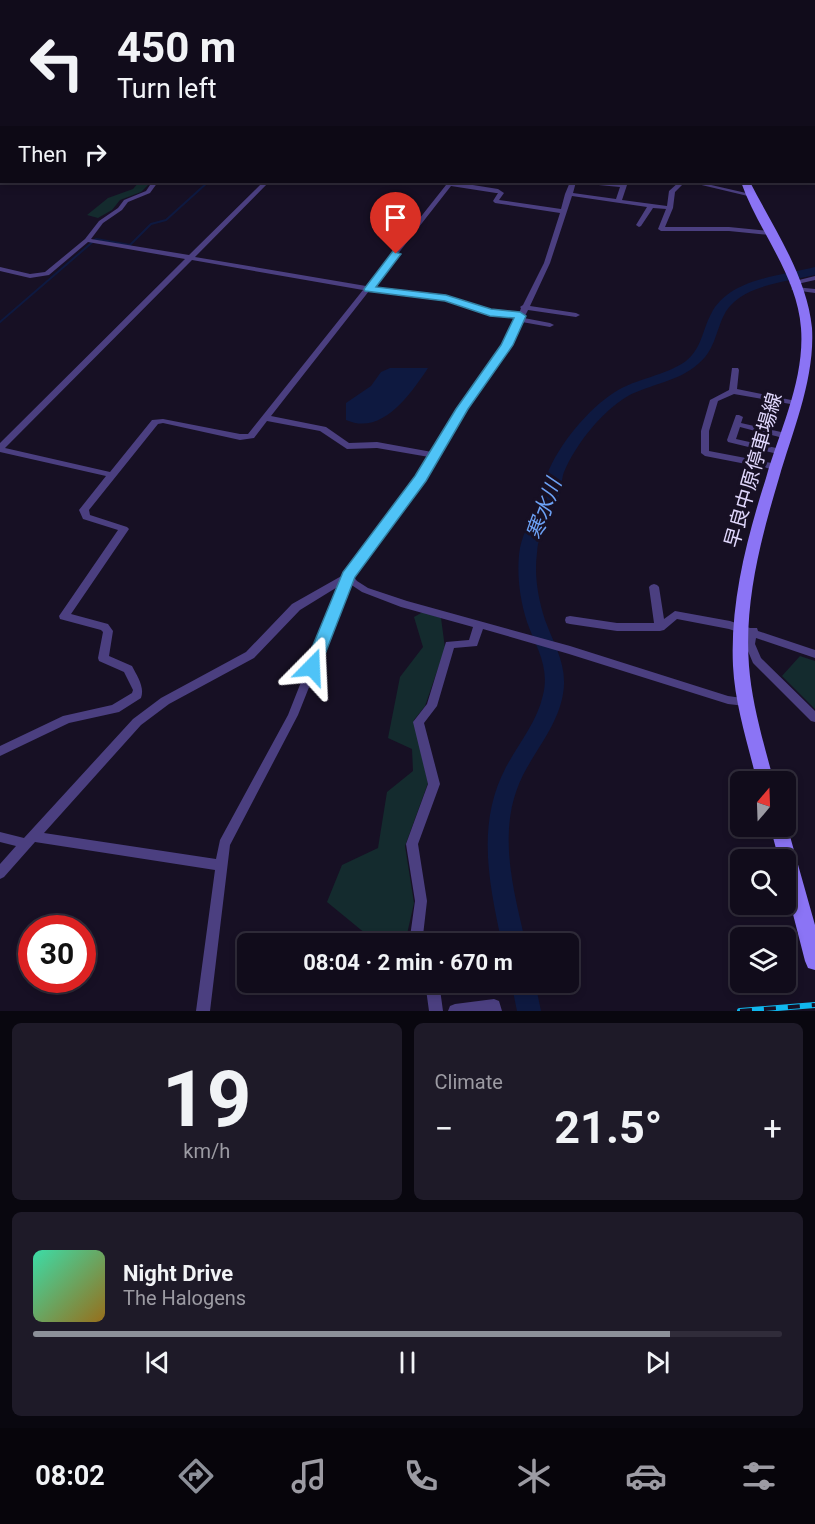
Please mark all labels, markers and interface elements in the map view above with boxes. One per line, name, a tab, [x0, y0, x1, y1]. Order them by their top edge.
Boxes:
text: 450 m	[117, 23, 236, 72]
icon: left	[18, 24, 96, 102]
text: Turn left	[117, 73, 217, 105]
icon: right	[79, 138, 112, 171]
text: Then	[18, 142, 67, 167]
pin	[370, 192, 421, 254]
icon: arrive	[379, 201, 412, 234]
street label: 早良中原停車場線	[719, 390, 787, 550]
water label: 寒水川	[522, 473, 567, 543]
position arrow	[280, 635, 344, 699]
north arrow	[730, 771, 796, 837]
map controls	[730, 771, 796, 993]
button: search	[730, 849, 796, 915]
speed limit sign: 30	[18, 915, 96, 993]
button: layers	[730, 927, 796, 993]
text: 08:04 · 2 min · 670 m	[303, 950, 513, 975]
text: 19	[162, 1054, 252, 1145]
text: Climate	[435, 1070, 503, 1094]
text: 21.5°	[554, 1101, 662, 1154]
text: −	[435, 1109, 453, 1148]
text: +	[763, 1109, 782, 1148]
text: km/h	[183, 1139, 230, 1163]
text: Night Drive	[123, 1261, 233, 1286]
text: The Halogens	[123, 1286, 246, 1310]
icon: previous	[141, 1346, 174, 1379]
icon: pause	[391, 1346, 424, 1379]
icon: next	[641, 1346, 674, 1379]
icon: directions	[175, 1455, 217, 1497]
icon: music	[288, 1455, 330, 1497]
icon: phone	[400, 1455, 442, 1497]
icon: climate	[513, 1455, 555, 1497]
icon: car	[625, 1455, 667, 1497]
icon: filters	[738, 1455, 780, 1497]
text: 08:02	[35, 1460, 105, 1492]

